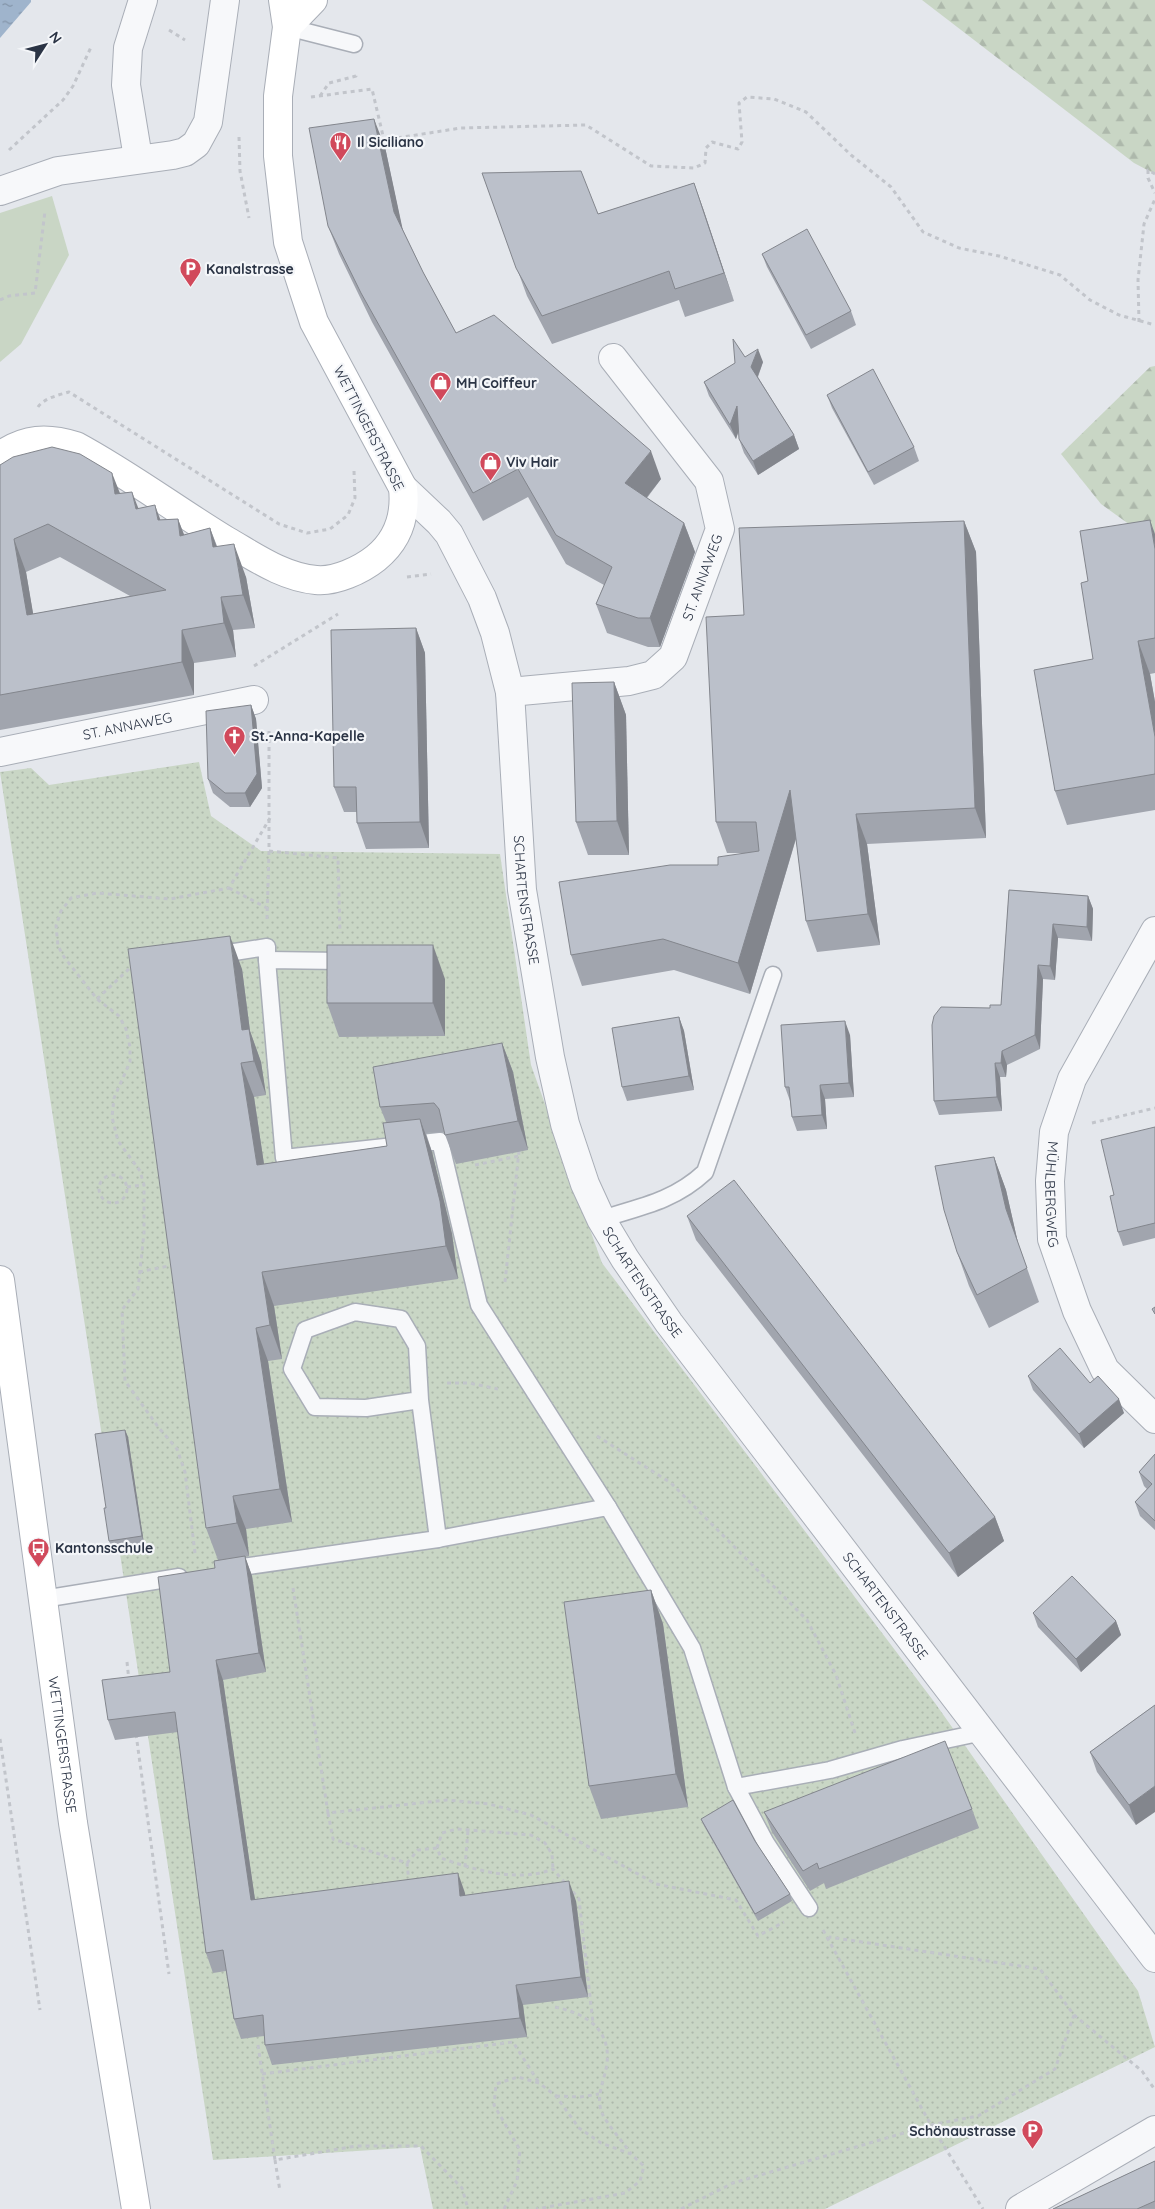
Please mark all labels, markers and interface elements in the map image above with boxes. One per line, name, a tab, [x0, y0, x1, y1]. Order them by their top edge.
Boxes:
north arrow	[20, 20, 70, 70]
text: N	[45, 28, 66, 47]
restaurant icon: Il Siciliano	[329, 130, 353, 161]
place label: Il Siciliano	[357, 133, 424, 151]
parking icon: Kanalstrasse	[178, 257, 202, 288]
place label: Kanalstrasse	[206, 260, 294, 278]
street label: WETTINGERSTRASSE	[330, 362, 408, 494]
shop icon: MH Coiffeur	[428, 371, 452, 402]
place label: MH Coiffeur	[456, 374, 537, 392]
shop icon: Viv Hair	[478, 450, 502, 481]
place label: Viv Hair	[506, 453, 559, 471]
street label: ST. ANNAWEG	[678, 532, 726, 623]
street label: ST. ANNAWEG	[81, 708, 174, 744]
church icon: St.-Anna-Kapelle	[223, 724, 247, 755]
place label: St.-Anna-Kapelle	[251, 727, 365, 745]
street label: SCHARTENSTRASSE	[510, 835, 543, 966]
street label: MÜHLBERGWEG	[1041, 1140, 1063, 1250]
street label: SCHARTENSTRASSE	[599, 1223, 686, 1342]
bus stop icon: Kantonsschule	[27, 1536, 51, 1567]
place label: Kantonsschule	[55, 1539, 153, 1557]
street label: SCHARTENSTRASSE	[839, 1549, 932, 1663]
street label: WETTINGERSTRASSE	[44, 1675, 81, 1815]
parking icon: Schönaustrasse	[1020, 2119, 1044, 2150]
place label: Schönaustrasse	[909, 2122, 1016, 2140]

